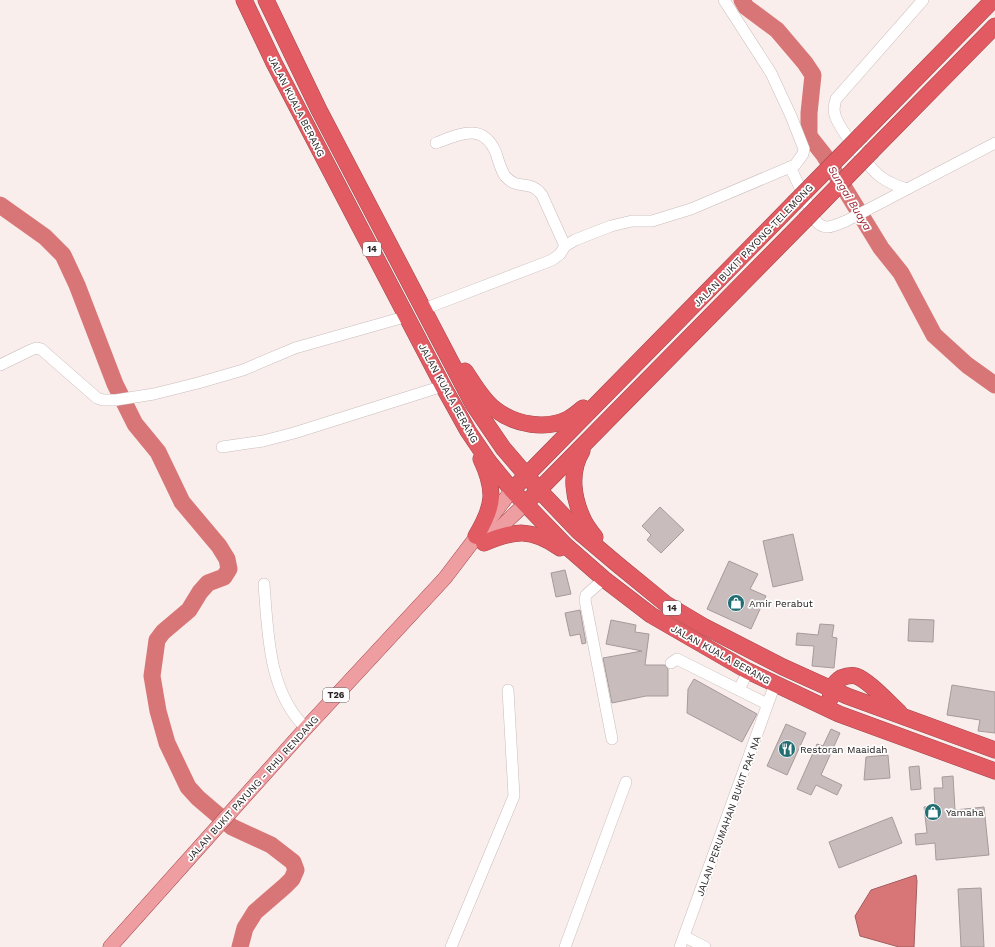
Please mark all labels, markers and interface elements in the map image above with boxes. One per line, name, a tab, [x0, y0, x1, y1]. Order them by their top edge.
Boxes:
street label: JALAN KUALA BERANG	[266, 54, 327, 158]
water label: Sungai Buaya	[825, 164, 874, 233]
street label: JALAN BUKIT PAYONG-TELEMONG	[692, 182, 815, 309]
road number: 14	[363, 242, 381, 256]
street label: JALAN KUALA BERANG	[417, 342, 480, 445]
shop icon: Amir Perabut	[726, 593, 746, 613]
place label: Amir Perabut	[749, 598, 814, 609]
road number: 14	[663, 601, 681, 615]
street label: JALAN KUALA BERANG	[669, 623, 772, 686]
road number: T26	[323, 688, 349, 702]
street label: JALAN BUKIT PAYUNG - RHU RENDANG	[184, 713, 321, 863]
street label: JALAN PERUMAHAN BUKIT PAK NA	[694, 734, 763, 898]
restaurant icon: Restoran Maaidah	[777, 739, 797, 759]
place label: Restoran Maaidah	[800, 744, 888, 755]
shop icon: Yamaha	[923, 802, 943, 822]
place label: Yamaha	[946, 807, 984, 818]

